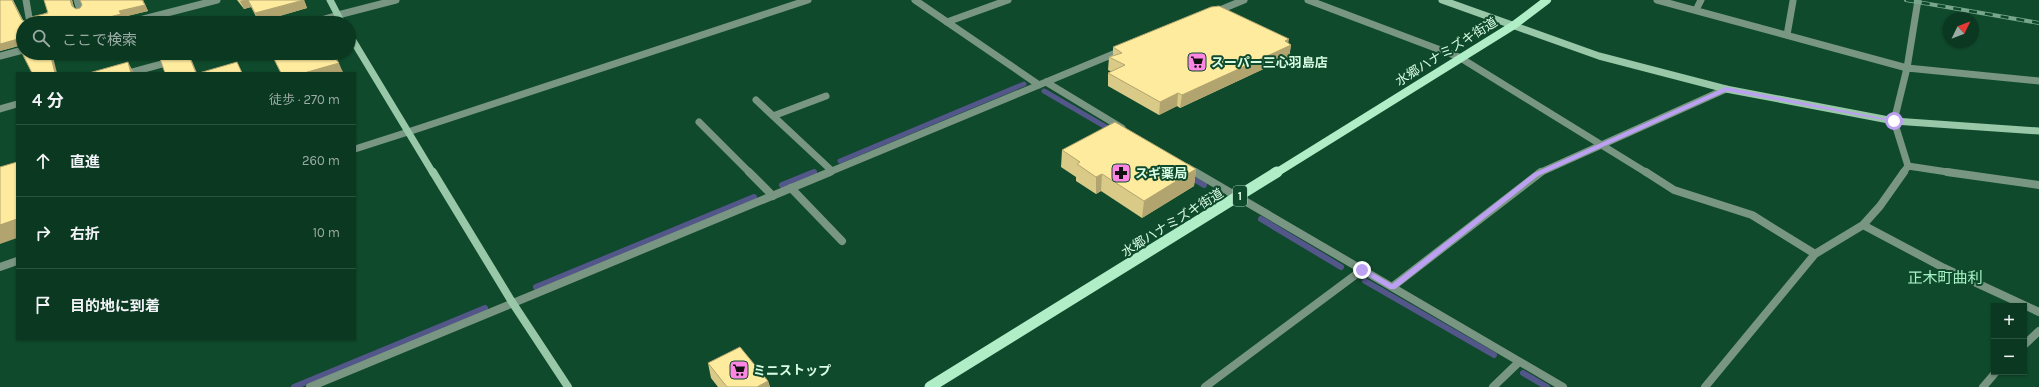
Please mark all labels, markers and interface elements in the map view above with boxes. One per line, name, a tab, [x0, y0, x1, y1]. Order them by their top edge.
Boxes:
north arrow	[1943, 12, 1979, 48]
street label: 水郷ハナミズキ街道	[1393, 14, 1500, 89]
search box	[16, 16, 356, 60]
icon: search	[30, 27, 52, 49]
text: ここで検索	[62, 31, 137, 49]
supermarket icon: スーパー三心羽島店	[1186, 51, 1208, 73]
place label: スーパー三心羽島店	[1211, 55, 1328, 70]
text: 4 分	[32, 90, 63, 110]
text: 徒歩 · 270 m	[269, 92, 340, 107]
route start	[1885, 112, 1903, 130]
icon: ahead	[32, 150, 54, 172]
text: 直進	[70, 153, 100, 171]
text: 260 m	[302, 153, 340, 168]
pharmacy icon: スギ薬局	[1110, 162, 1132, 184]
place label: スギ薬局	[1135, 166, 1187, 181]
street label: 水郷ハナミズキ街道	[1119, 185, 1226, 260]
road number: 1	[1233, 186, 1247, 206]
icon: right	[32, 222, 54, 244]
text: 右折	[70, 225, 100, 243]
text: 10 m	[313, 225, 340, 240]
route end	[1353, 261, 1371, 279]
district label: 正木町曲利	[1907, 269, 1983, 287]
icon: arrive	[32, 294, 54, 316]
text: 目的地に到着	[70, 297, 160, 315]
map controls	[1991, 303, 2027, 375]
button: +	[1991, 303, 2027, 339]
button: −	[1991, 339, 2027, 375]
supermarket icon: ミニストップ	[728, 359, 750, 381]
place label: ミニストップ	[753, 363, 831, 378]

